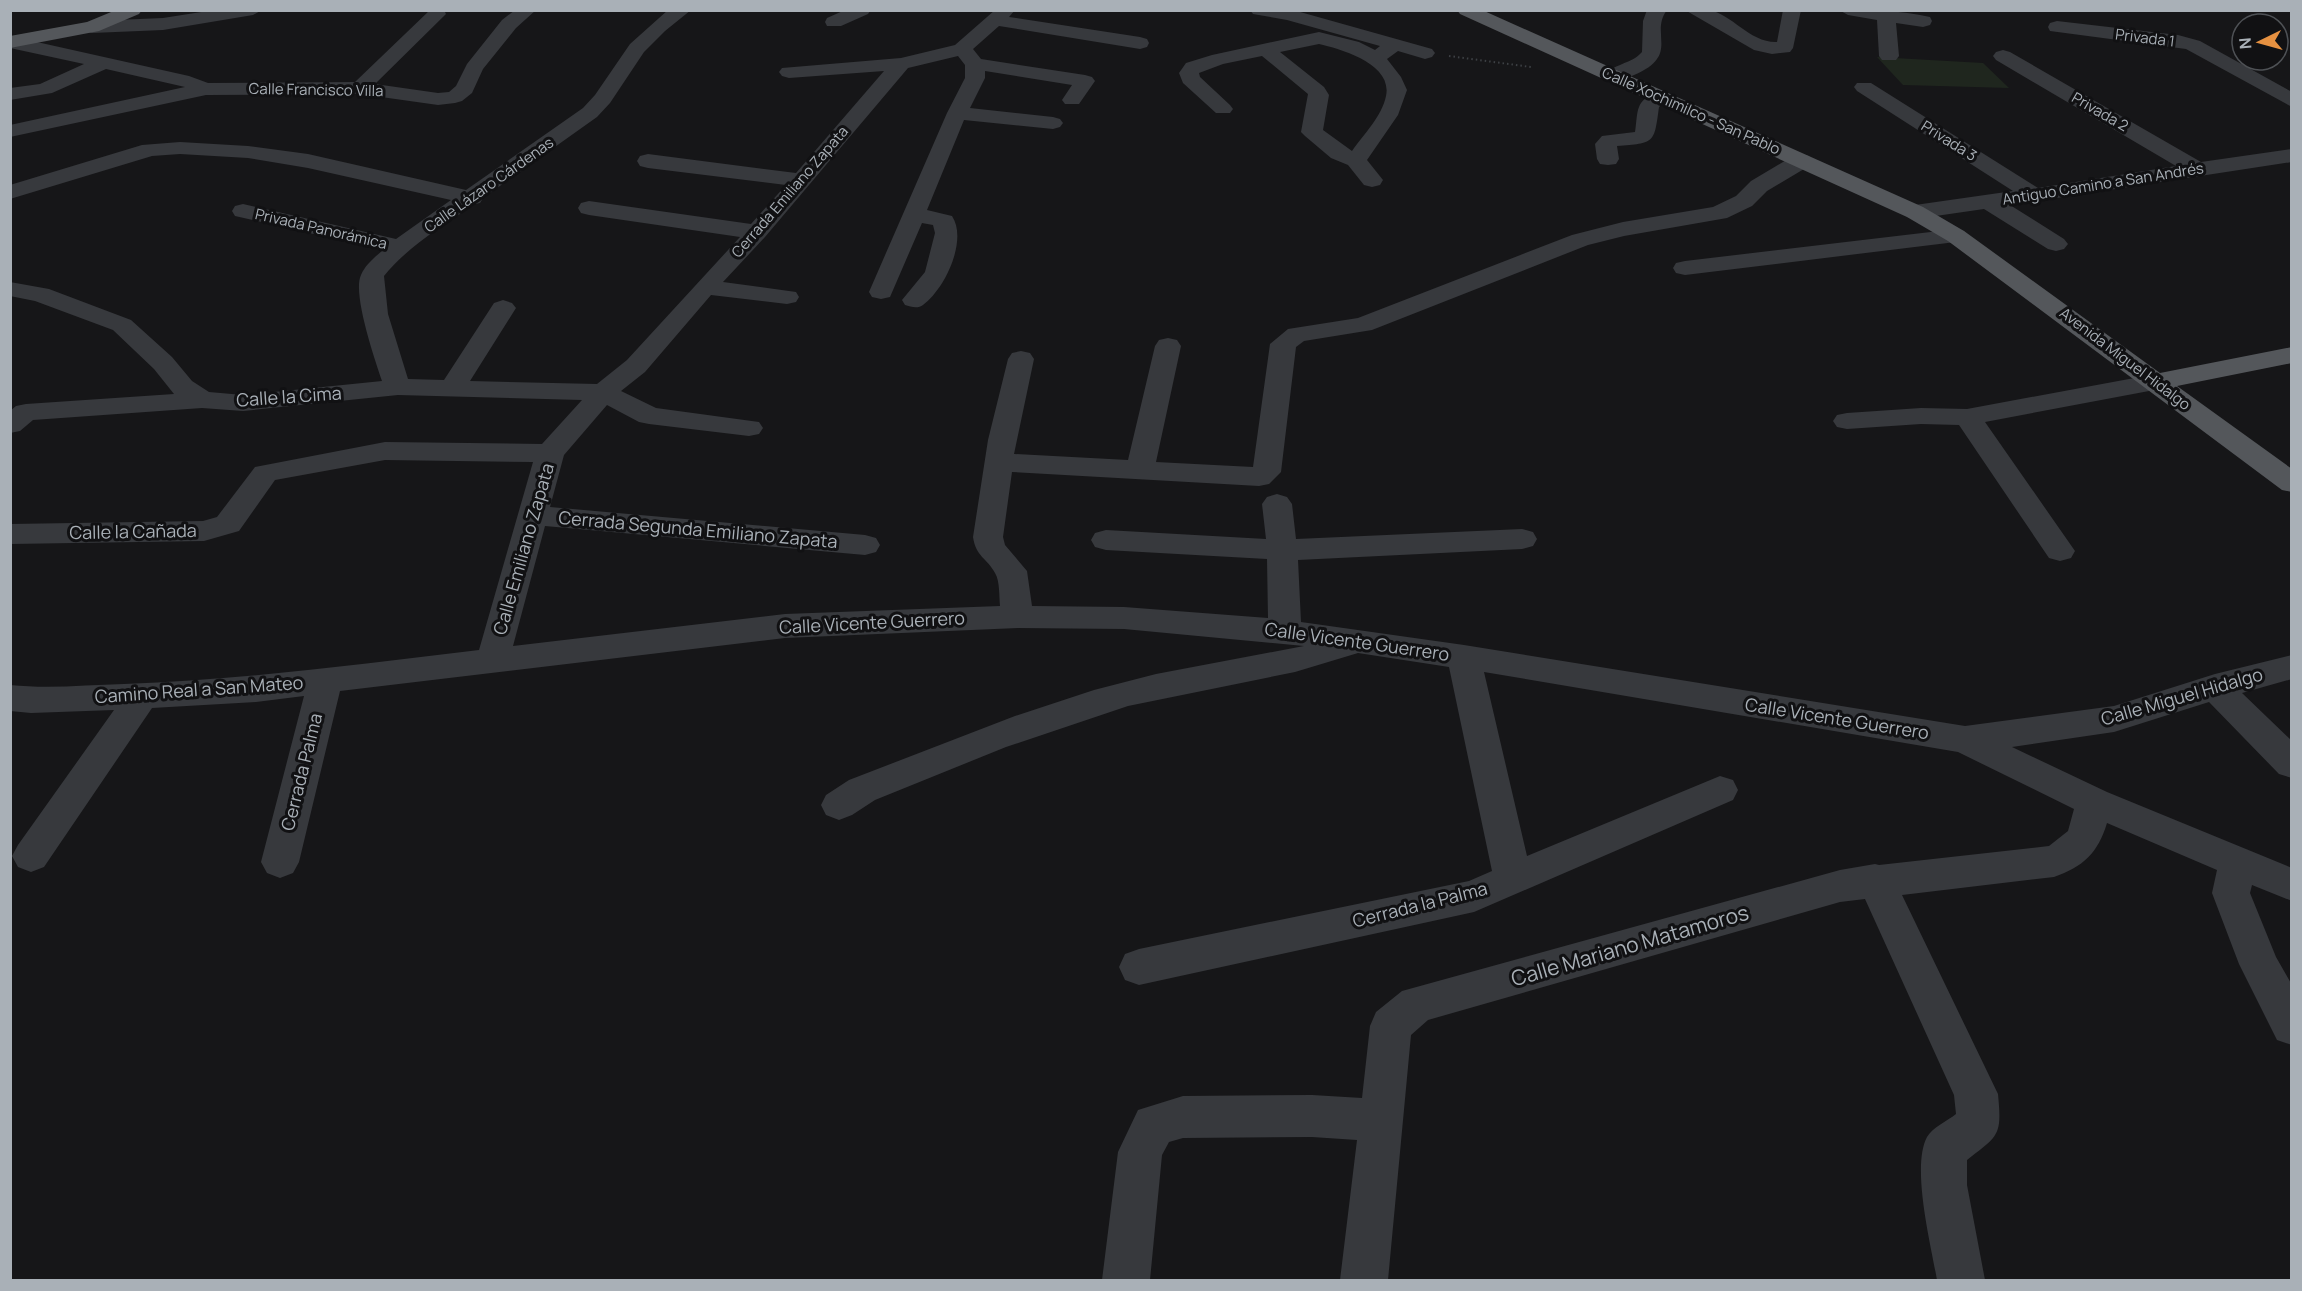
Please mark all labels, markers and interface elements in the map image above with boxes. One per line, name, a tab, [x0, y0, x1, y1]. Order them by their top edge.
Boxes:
north arrow	[2230, 12, 2290, 72]
street label: Privada 1	[2114, 23, 2176, 52]
text: N	[2234, 37, 2257, 50]
street label: Calle Xochimilco - San Pablo	[1599, 62, 1784, 159]
street label: Calle Francisco Villa	[248, 78, 384, 101]
street label: Privada 2	[2068, 87, 2132, 136]
street label: Privada 3	[1917, 115, 1981, 166]
street label: Cerrada Emiliano Zapata	[726, 121, 853, 262]
street label: Calle Lázaro Cárdenas	[420, 132, 558, 237]
street label: Antiguo Camino a San Andrés	[2001, 157, 2205, 210]
street label: Privada Panorámica	[253, 203, 389, 254]
street label: Avenida Miguel Hidalgo	[2056, 302, 2195, 415]
street label: Calle la Cima	[235, 380, 342, 412]
street label: Calle Emiliano Zapata	[487, 460, 559, 637]
street label: Cerrada Segunda Emiliano Zapata	[558, 505, 839, 553]
street label: Calle la Cañada	[69, 518, 197, 544]
street label: Calle Vicente Guerrero	[778, 605, 965, 639]
street label: Calle Vicente Guerrero	[1263, 616, 1451, 666]
street label: Calle Miguel Hidalgo	[2098, 661, 2265, 731]
street label: Camino Real a San Mateo	[94, 670, 304, 708]
street label: Calle Vicente Guerrero	[1743, 692, 1931, 744]
street label: Cerrada Palma	[275, 711, 327, 833]
street label: Cerrada la Palma	[1350, 876, 1490, 932]
street label: Calle Mariano Matamoros	[1508, 898, 1752, 992]

